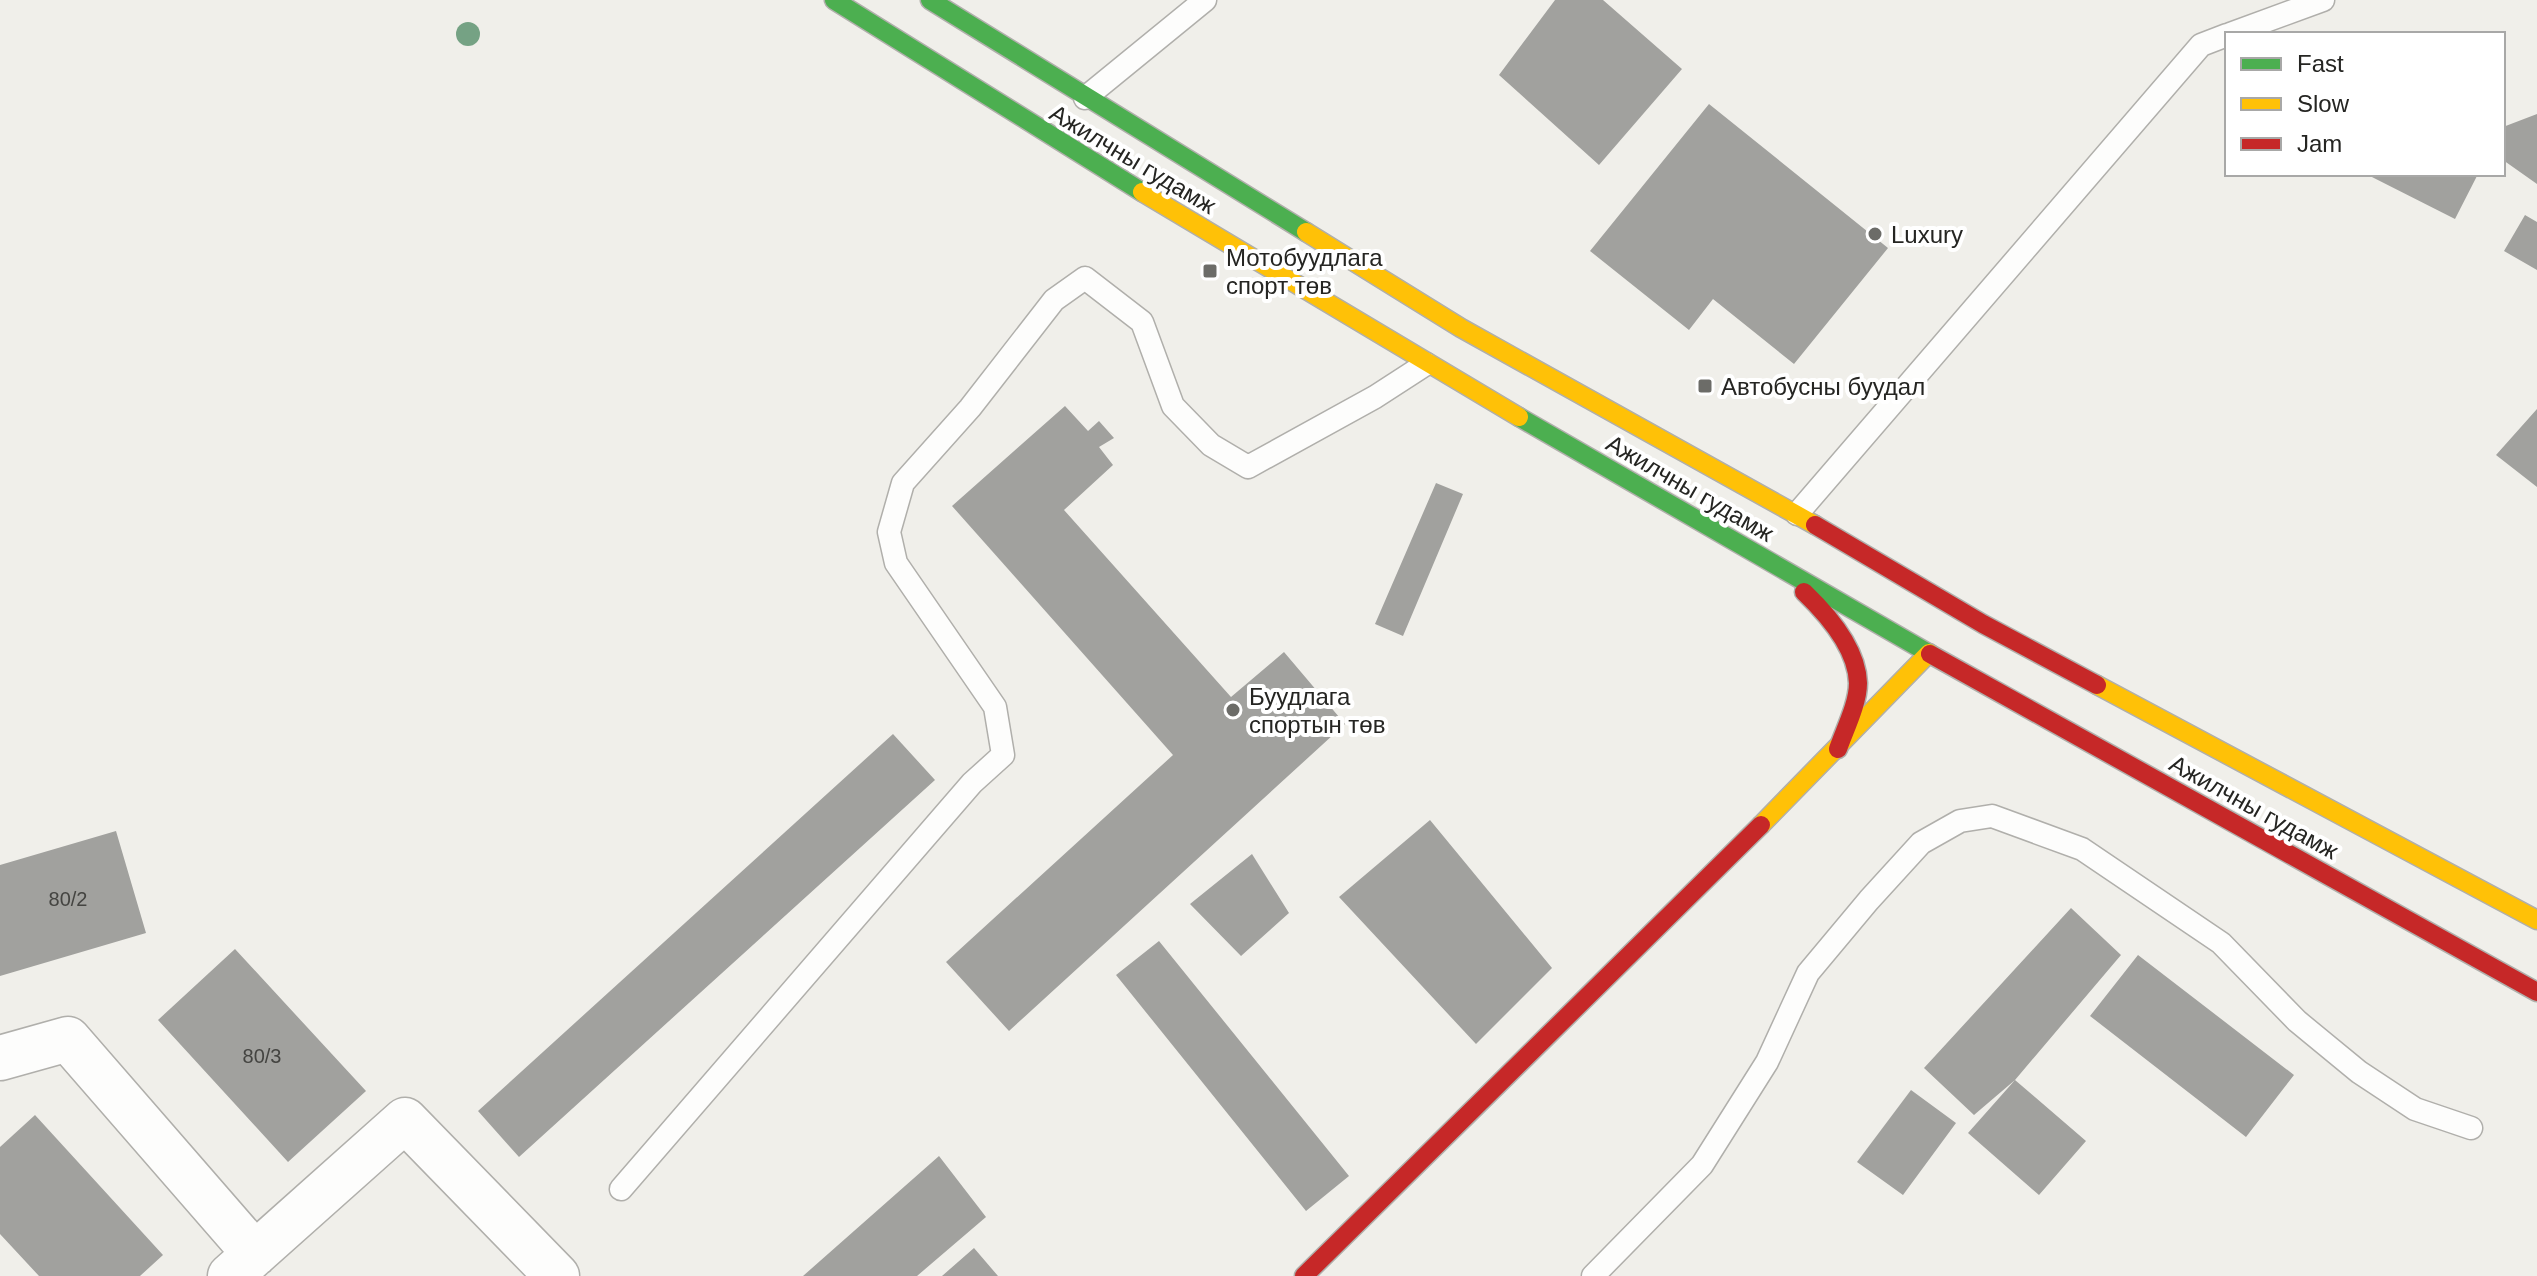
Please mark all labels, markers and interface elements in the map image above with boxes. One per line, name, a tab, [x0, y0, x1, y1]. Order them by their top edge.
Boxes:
legend	[2225, 32, 2505, 176]
text: Fast	[2297, 50, 2344, 77]
text: Slow	[2297, 90, 2350, 117]
street label: Ажилчны гудамж	[1045, 99, 1221, 219]
text: Jam	[2297, 130, 2342, 157]
place label: Luxury	[1891, 221, 1963, 248]
marker: Luxury	[1866, 225, 1884, 243]
place label: Мотобуудлага спорт төв	[1226, 244, 1383, 299]
marker: Мотобуудлага спорт төв	[1201, 262, 1219, 280]
place label: Автобусны буудал	[1721, 373, 1925, 400]
marker: Автобусны буудал	[1696, 377, 1714, 395]
street label: Ажилчны гудамж	[1602, 429, 1778, 547]
place label: Буудлага спортын төв	[1249, 683, 1385, 738]
marker: Буудлага спортын төв	[1224, 701, 1242, 719]
street label: Ажилчны гудамж	[2165, 750, 2343, 864]
house number: 80/2	[49, 888, 87, 910]
house number: 80/3	[243, 1045, 281, 1067]

